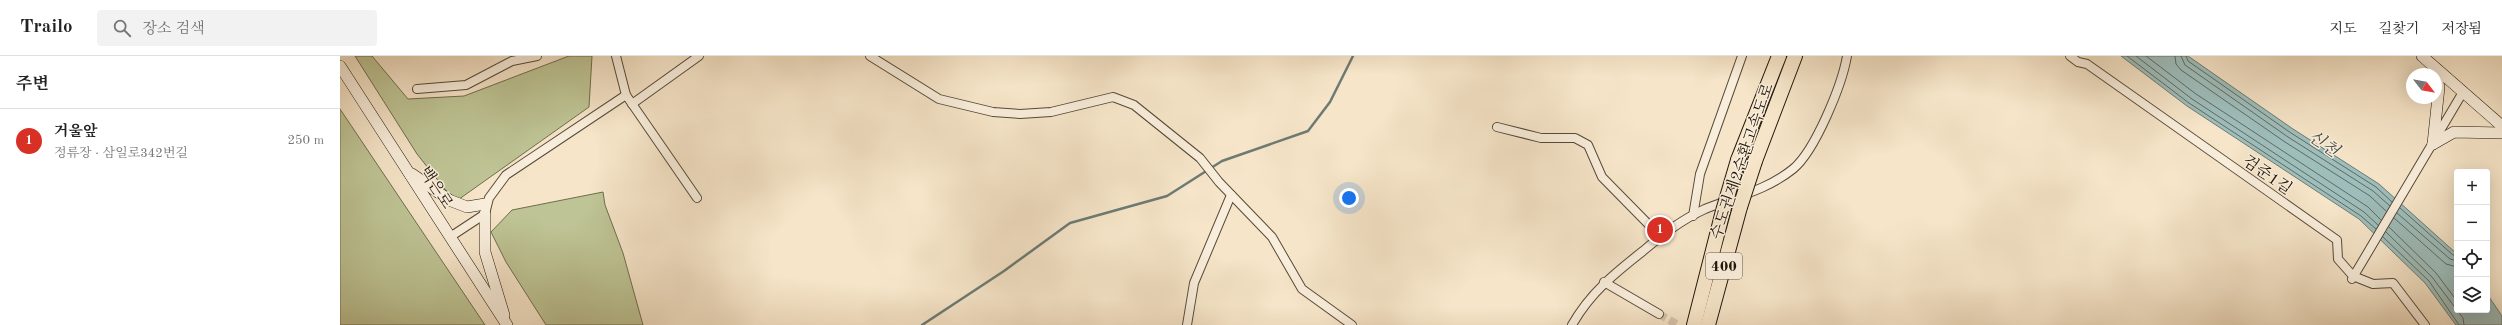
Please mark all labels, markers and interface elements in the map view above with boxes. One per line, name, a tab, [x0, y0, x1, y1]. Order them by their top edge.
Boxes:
search box	[97, 10, 377, 46]
icon: search	[111, 17, 133, 39]
text: Trailo	[20, 18, 73, 37]
text: 장소 검색	[143, 22, 205, 37]
text: 지도	[2330, 22, 2357, 36]
text: 길찾기	[2379, 22, 2419, 36]
text: 저장됨	[2441, 22, 2482, 36]
north arrow	[2406, 68, 2442, 104]
text: 주변	[16, 76, 49, 93]
street label: 수도권제2순환고속도로	[1707, 80, 1777, 242]
text: 거울앞	[54, 125, 97, 140]
water label: 신천	[2305, 126, 2344, 162]
text: 1	[25, 134, 33, 147]
text: 250 m	[287, 134, 324, 147]
text: 정류장 · 삼일로342번길	[54, 147, 188, 160]
street label: 검준1길	[2239, 152, 2295, 198]
street label: 백은로	[416, 164, 456, 212]
map controls	[2454, 169, 2490, 313]
button: +	[2454, 169, 2490, 205]
your location	[1339, 188, 1359, 208]
button: −	[2454, 205, 2490, 241]
pin: 1	[1647, 215, 1673, 245]
button: locate	[2454, 241, 2490, 277]
road number: 400	[1706, 253, 1742, 279]
button: layers	[2454, 277, 2490, 313]

